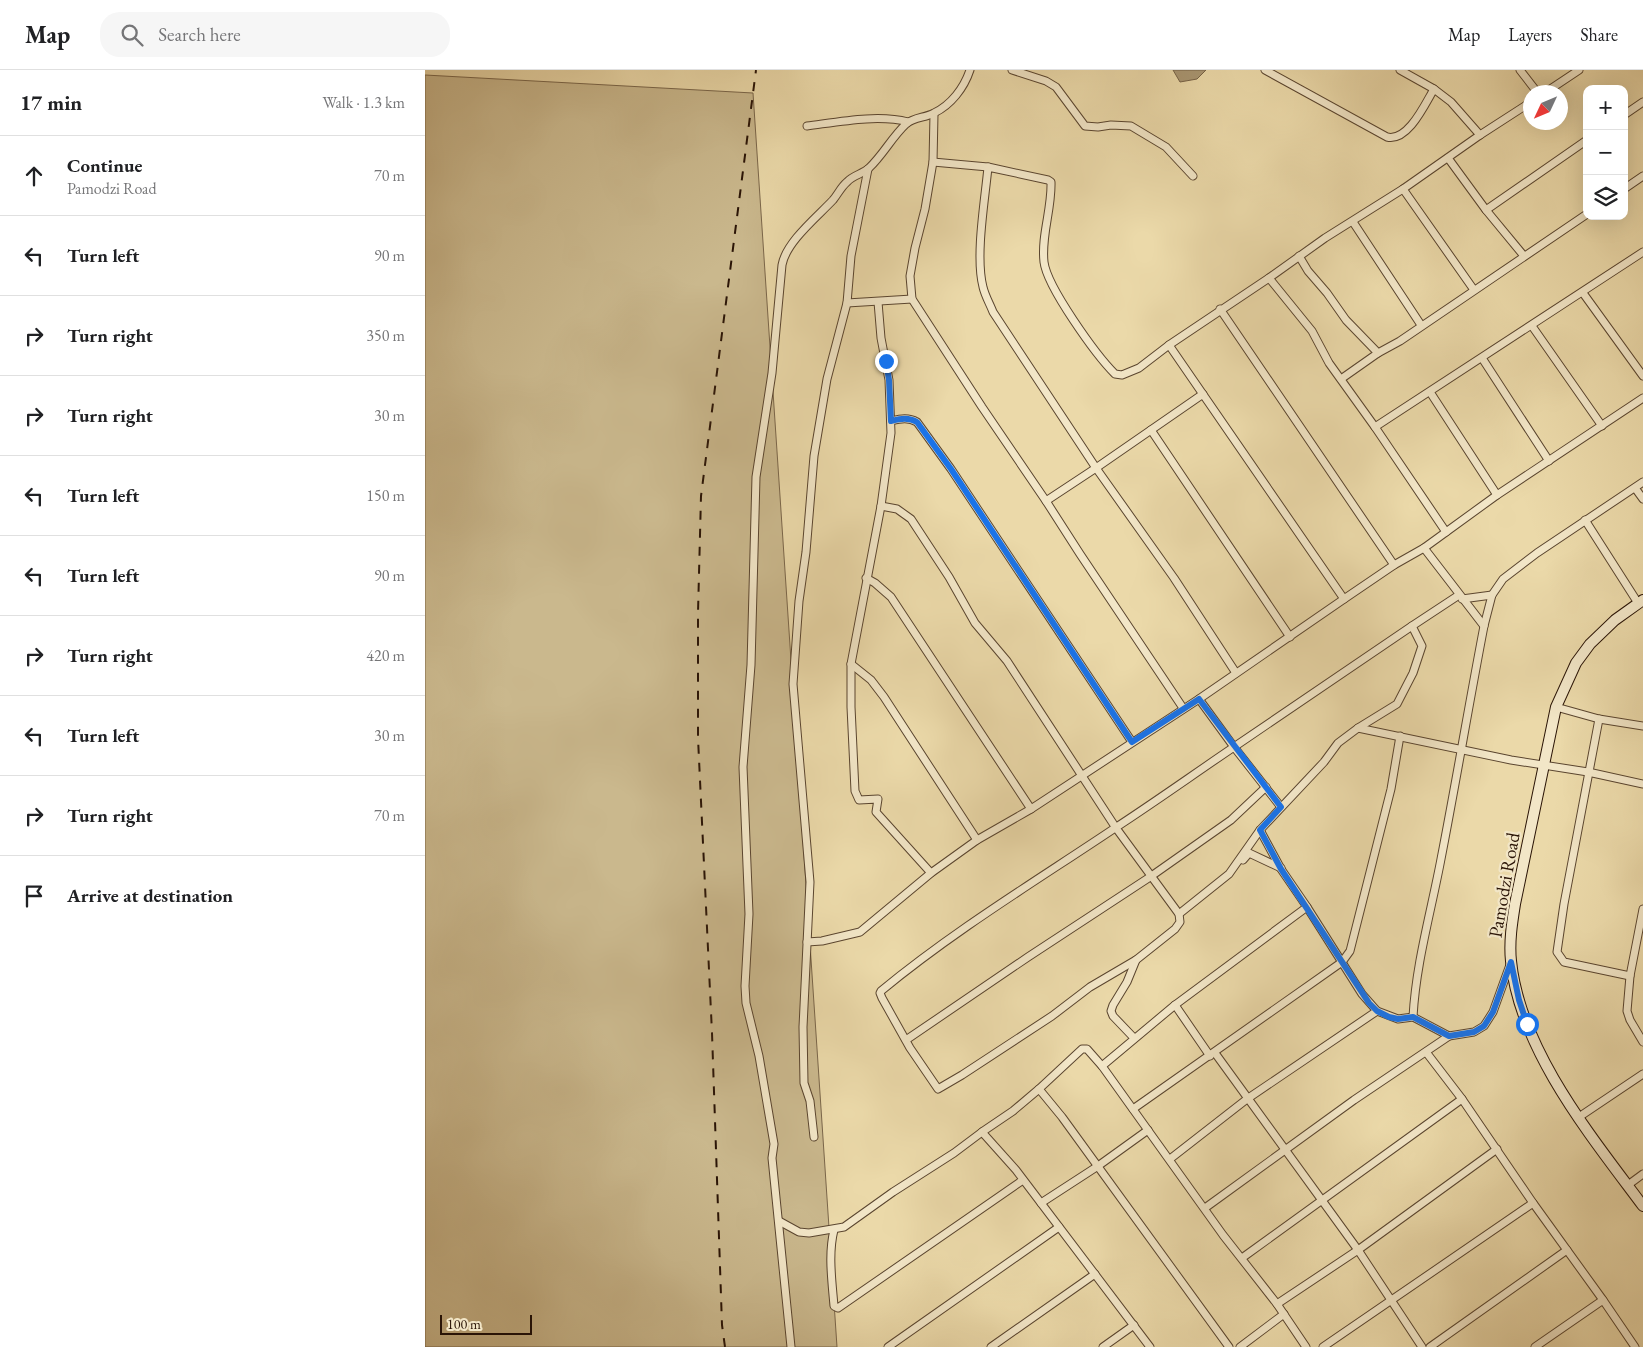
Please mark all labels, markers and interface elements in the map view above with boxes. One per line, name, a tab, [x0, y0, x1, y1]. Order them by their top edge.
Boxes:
search box	[100, 12, 450, 57]
text: Map	[25, 19, 70, 50]
icon: search	[118, 21, 146, 49]
text: Search here	[158, 22, 241, 47]
text: Map	[1448, 23, 1480, 46]
text: Layers	[1508, 23, 1552, 46]
text: Share	[1580, 23, 1618, 46]
north arrow	[1523, 85, 1568, 130]
map controls	[1583, 85, 1628, 220]
button: +	[1583, 85, 1628, 130]
text: 17 min	[20, 89, 82, 116]
text: Walk · 1.3 km	[322, 92, 405, 113]
button: −	[1583, 130, 1628, 175]
text: Continue	[67, 153, 142, 178]
icon: ahead	[20, 162, 48, 190]
text: 70 m	[374, 165, 405, 186]
button: layers	[1583, 175, 1628, 220]
text: Pamodzi Road	[67, 178, 157, 199]
icon: left	[20, 242, 48, 270]
text: Turn left	[67, 243, 139, 268]
text: 90 m	[374, 245, 405, 266]
icon: right	[20, 322, 48, 350]
text: Turn right	[67, 323, 153, 348]
text: 350 m	[366, 325, 405, 346]
route end	[875, 350, 898, 373]
icon: right	[20, 402, 48, 430]
text: Turn right	[67, 403, 153, 428]
text: 30 m	[374, 405, 405, 426]
icon: left	[20, 482, 48, 510]
text: Turn left	[67, 483, 139, 508]
text: 150 m	[366, 485, 405, 506]
icon: left	[20, 562, 48, 590]
text: Turn left	[67, 563, 139, 588]
text: 90 m	[374, 565, 405, 586]
icon: right	[20, 642, 48, 670]
text: Turn right	[67, 643, 153, 668]
text: 420 m	[366, 645, 405, 666]
icon: left	[20, 722, 48, 750]
text: Turn left	[67, 723, 139, 748]
text: 30 m	[374, 725, 405, 746]
icon: right	[20, 802, 48, 830]
text: Turn right	[67, 803, 153, 828]
text: 70 m	[374, 805, 405, 826]
street label: Pamodzi Road	[1482, 830, 1526, 940]
icon: arrive	[20, 882, 48, 910]
text: Arrive at destination	[67, 883, 233, 908]
route start	[1516, 1013, 1539, 1036]
scale bar	[440, 1312, 533, 1335]
text: 100 m	[447, 1315, 481, 1333]

